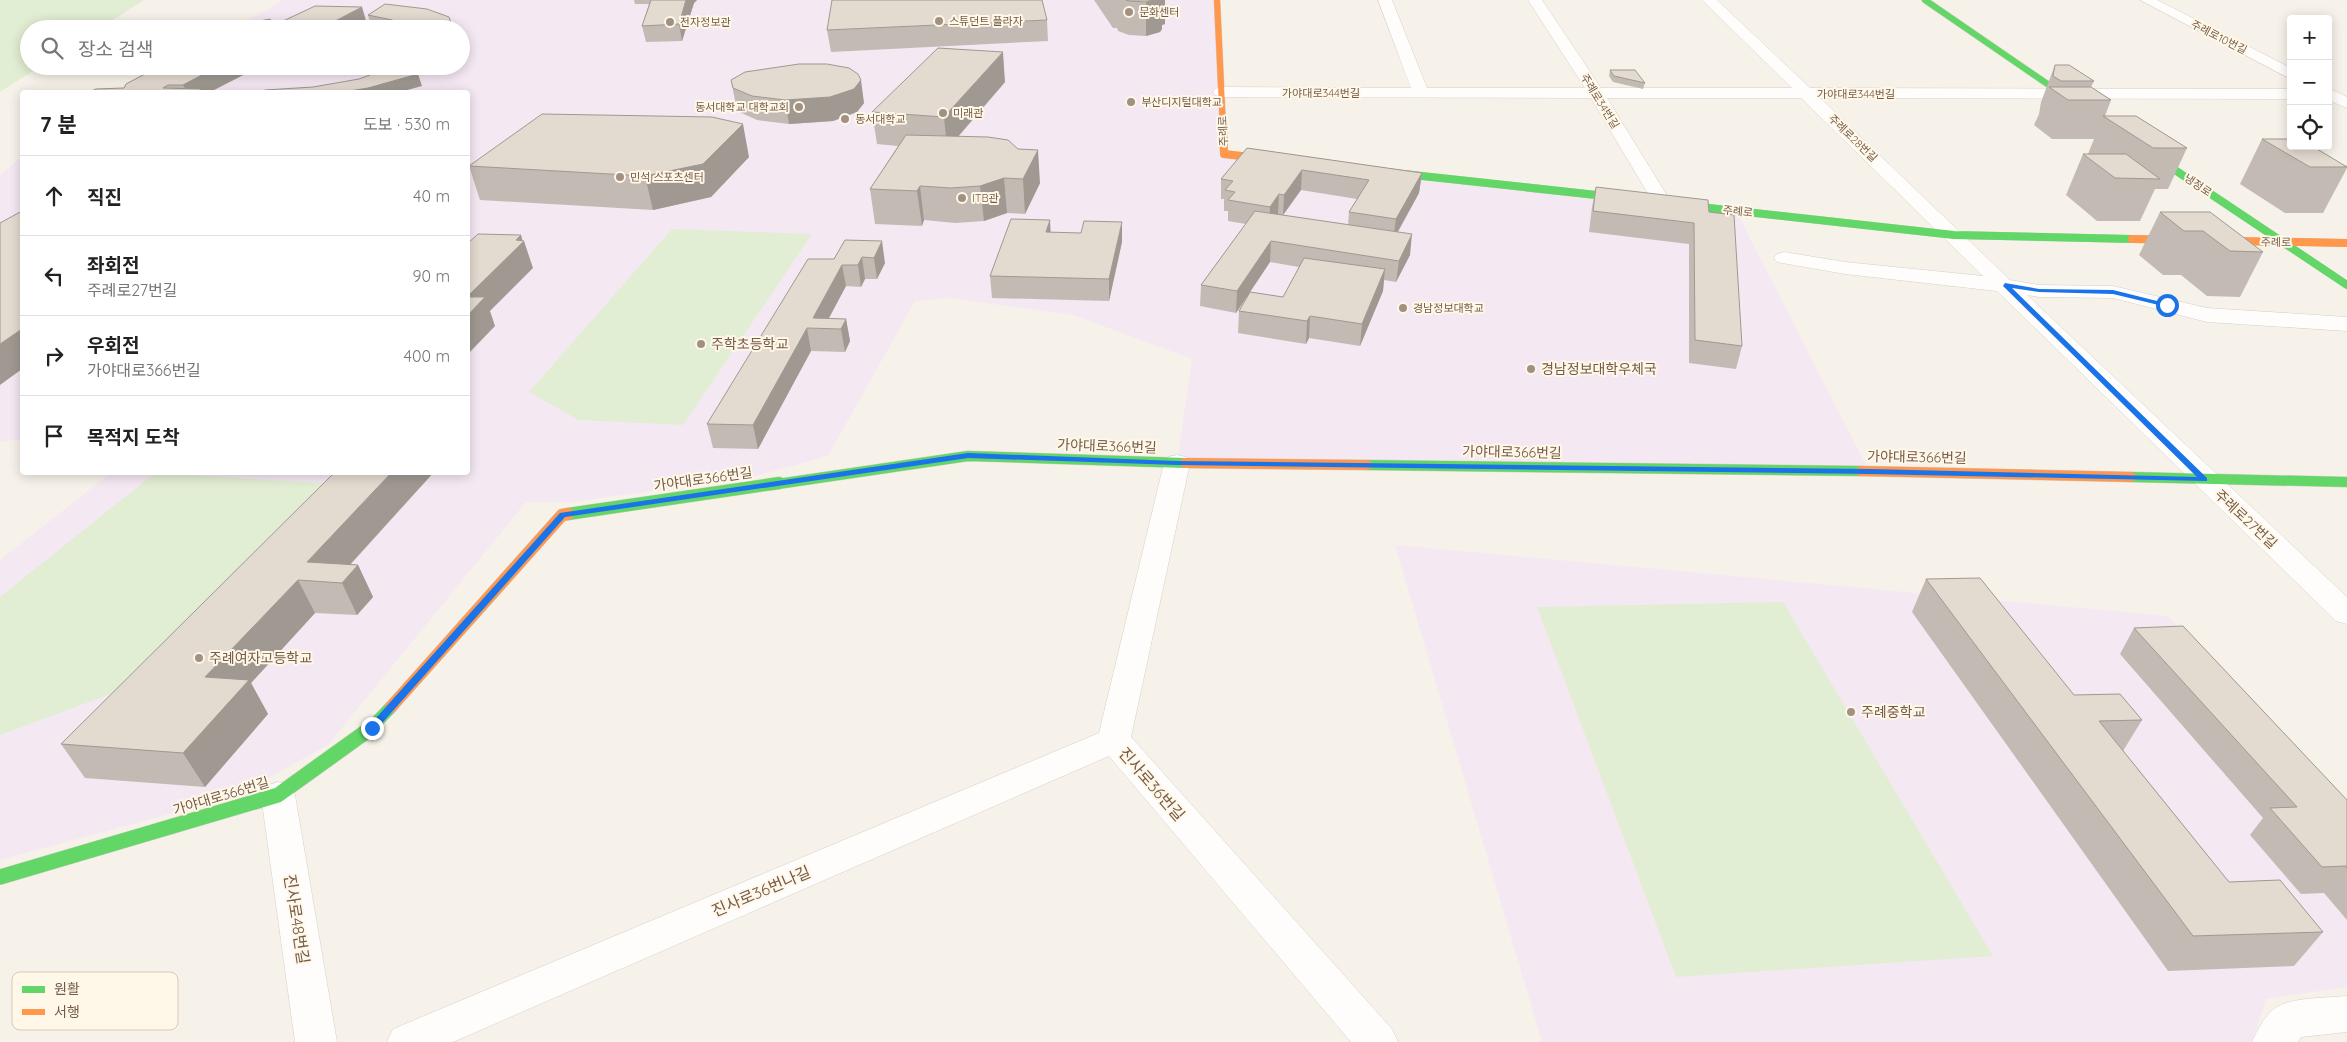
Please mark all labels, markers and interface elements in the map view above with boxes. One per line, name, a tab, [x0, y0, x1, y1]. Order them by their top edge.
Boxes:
place label: 문화센터	[1139, 5, 1179, 19]
marker: 문화센터	[1123, 6, 1135, 18]
place label: 스튜던트 플라자	[949, 14, 1023, 28]
place label: 전자정보관	[680, 15, 731, 29]
marker: 스튜던트 플라자	[933, 15, 945, 27]
map controls	[2287, 15, 2332, 150]
button: +	[2287, 15, 2332, 60]
marker: 전자정보관	[664, 16, 676, 28]
street label: 주례로10번길	[2189, 17, 2249, 57]
search box	[20, 20, 470, 75]
icon: search	[38, 34, 66, 62]
text: 장소 검색	[78, 37, 153, 61]
button: −	[2287, 60, 2332, 105]
street label: 주례로34번길	[1578, 71, 1622, 131]
street label: 가야대로344번길	[1282, 86, 1360, 100]
street label: 가야대로344번길	[1817, 87, 1895, 101]
place label: 부산디지털대학교	[1141, 95, 1222, 109]
marker: 부산디지털대학교	[1125, 96, 1137, 108]
place label: 동서대학교 대학교회	[695, 100, 789, 114]
marker: 동서대학교 대학교회	[793, 101, 805, 113]
button: locate	[2287, 105, 2332, 150]
place label: 미래관	[953, 106, 983, 120]
marker: 미래관	[937, 107, 949, 119]
text: 7 분	[40, 111, 77, 137]
street label: 주례로28번길	[1826, 111, 1880, 165]
place label: 동서대학교	[855, 112, 906, 126]
marker: 동서대학교	[839, 113, 851, 125]
text: 도보 · 530 m	[363, 114, 450, 134]
street label: 주례로	[1215, 115, 1231, 147]
place label: 민석 스포츠센터	[630, 170, 704, 184]
marker: 민석 스포츠센터	[614, 171, 626, 183]
street label: 냉정로	[2181, 171, 2215, 199]
icon: ahead	[40, 182, 68, 210]
text: 직진	[87, 185, 122, 209]
text: 40 m	[413, 186, 450, 206]
place label: ITB관	[972, 191, 999, 205]
marker: ITB관	[956, 192, 968, 204]
street label: 주례로	[1722, 202, 1754, 220]
street label: 주례로	[2261, 235, 2291, 249]
text: 좌회전	[87, 253, 139, 277]
icon: left	[40, 262, 68, 290]
text: 90 m	[413, 266, 450, 286]
text: 주례로27번길	[87, 280, 177, 300]
route start	[2156, 294, 2179, 317]
place label: 경남정보대학교	[1413, 301, 1484, 315]
marker: 경남정보대학교	[1397, 302, 1409, 314]
text: 우회전	[87, 333, 139, 357]
place label: 주학초등학교	[711, 335, 788, 353]
marker: 주학초등학교	[695, 338, 707, 350]
icon: right	[40, 342, 68, 370]
text: 400 m	[404, 346, 450, 366]
text: 가야대로366번길	[87, 360, 201, 380]
place label: 경남정보대학우체국	[1541, 360, 1657, 378]
marker: 경남정보대학우체국	[1525, 363, 1537, 375]
icon: arrive	[40, 422, 68, 450]
text: 목적지 도착	[87, 425, 180, 449]
street label: 가야대로366번길	[1057, 435, 1157, 457]
street label: 가야대로366번길	[1462, 442, 1562, 462]
street label: 가야대로366번길	[1867, 447, 1967, 467]
street label: 가야대로366번길	[652, 463, 754, 495]
street label: 주례로27번길	[2211, 485, 2281, 553]
place label: 주례여자고등학교	[209, 649, 312, 667]
marker: 주례여자고등학교	[193, 652, 205, 664]
place label: 주례중학교	[1861, 703, 1926, 721]
marker: 주례중학교	[1845, 706, 1857, 718]
route end	[361, 717, 384, 740]
street label: 진사로36번길	[1115, 743, 1189, 825]
street label: 가야대로366번길	[171, 773, 271, 819]
street label: 진사로36번나길	[709, 861, 813, 921]
street label: 진사로48번길	[280, 873, 314, 965]
legend	[12, 972, 178, 1030]
text: 원활	[54, 980, 80, 998]
text: 서행	[54, 1003, 80, 1021]

